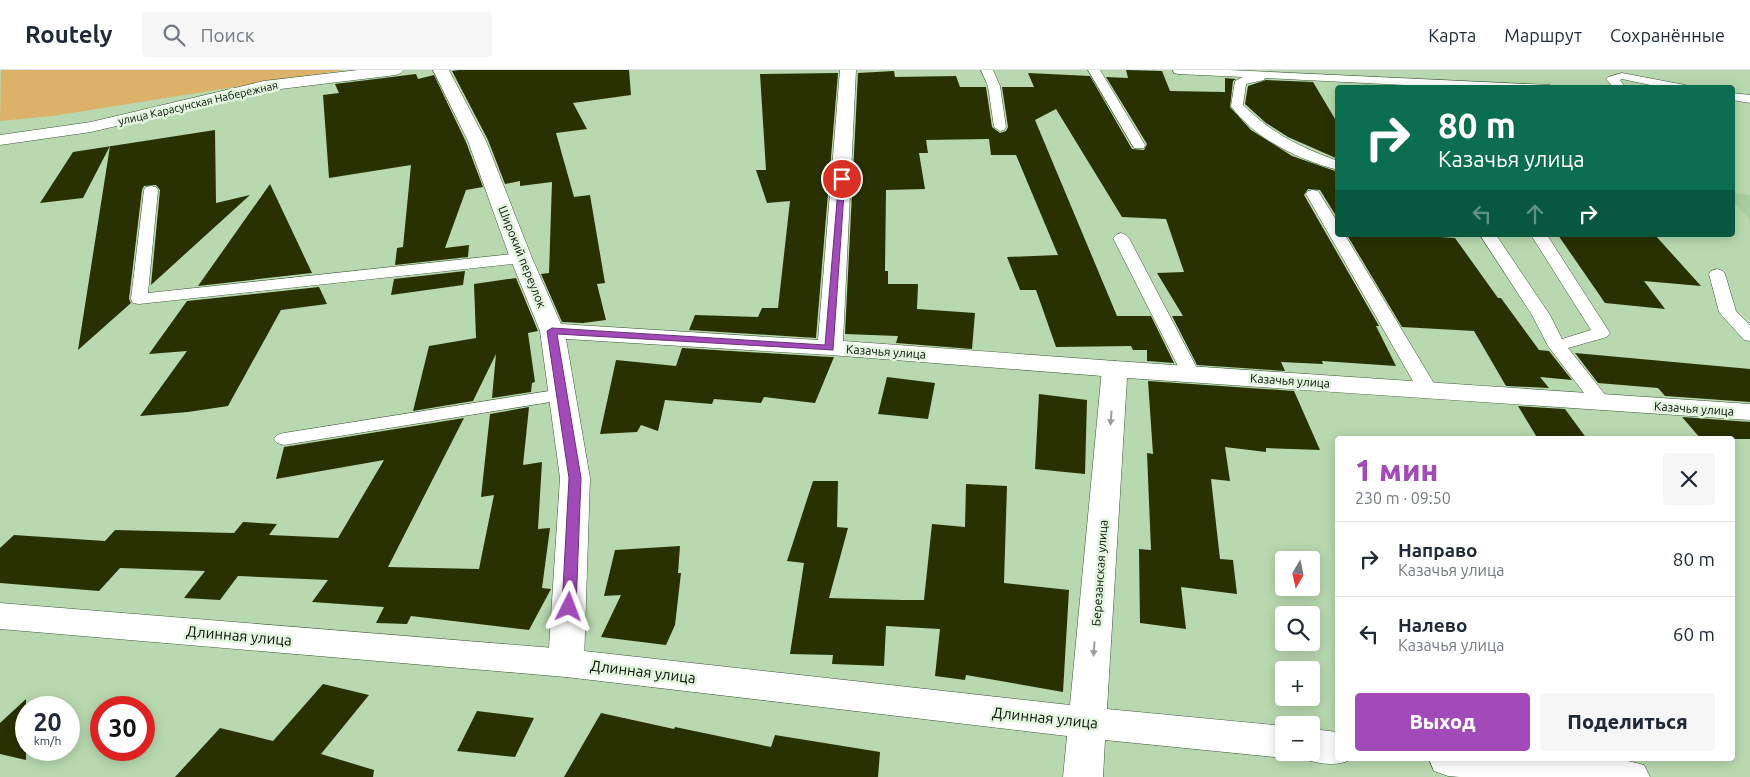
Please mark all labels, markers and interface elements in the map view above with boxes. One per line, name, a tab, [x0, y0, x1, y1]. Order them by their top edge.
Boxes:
search box	[142, 12, 492, 57]
text: Routely	[25, 21, 112, 48]
icon: search	[160, 21, 188, 49]
text: Поиск	[200, 24, 254, 46]
text: Карта	[1428, 25, 1476, 45]
text: Маршрут	[1504, 25, 1582, 45]
text: Сохранённые	[1610, 25, 1725, 45]
street label: улица Карасунская Набережная	[117, 79, 279, 127]
icon: right	[1355, 105, 1420, 170]
text: 80 m	[1438, 105, 1516, 145]
text: Казачья улица	[1438, 146, 1585, 171]
pin	[821, 158, 863, 200]
icon: arrive	[828, 165, 856, 193]
icon: left	[1468, 200, 1496, 228]
icon: ahead	[1521, 200, 1549, 228]
icon: right	[1574, 200, 1602, 228]
street label: Широкий переулок	[496, 204, 549, 310]
street label: Казачья улица	[846, 342, 926, 361]
street label: Казачья улица	[1250, 371, 1330, 390]
street label: Казачья улица	[1654, 399, 1734, 418]
one-way arrow	[1107, 410, 1115, 426]
text: 1 мин	[1355, 453, 1438, 487]
button: close	[1663, 453, 1715, 505]
text: 230 m · 09:50	[1355, 489, 1451, 507]
street label: Березанская улица	[1089, 519, 1110, 627]
text: Направо	[1398, 539, 1478, 561]
icon: right	[1355, 545, 1383, 573]
text: 80 m	[1673, 548, 1715, 570]
north arrow	[1275, 551, 1320, 596]
map controls	[1275, 551, 1320, 761]
text: Казачья улица	[1398, 561, 1505, 579]
position arrow	[542, 580, 594, 632]
button: search	[1275, 606, 1320, 651]
text: Налево	[1398, 614, 1467, 636]
icon: left	[1355, 620, 1383, 648]
street label: Длинная улица	[185, 622, 293, 649]
text: 60 m	[1673, 623, 1715, 645]
text: Казачья улица	[1398, 636, 1505, 654]
one-way arrow	[1089, 642, 1097, 658]
street label: Длинная улица	[589, 657, 697, 686]
button: +	[1275, 661, 1320, 706]
button: Выход	[1355, 693, 1530, 751]
button: Поделиться	[1540, 693, 1715, 751]
speed limit sign: 30	[90, 696, 155, 761]
street label: Длинная улица	[991, 703, 1099, 732]
text: 20	[33, 708, 62, 736]
button: −	[1275, 716, 1320, 761]
text: km/h	[34, 734, 61, 747]

